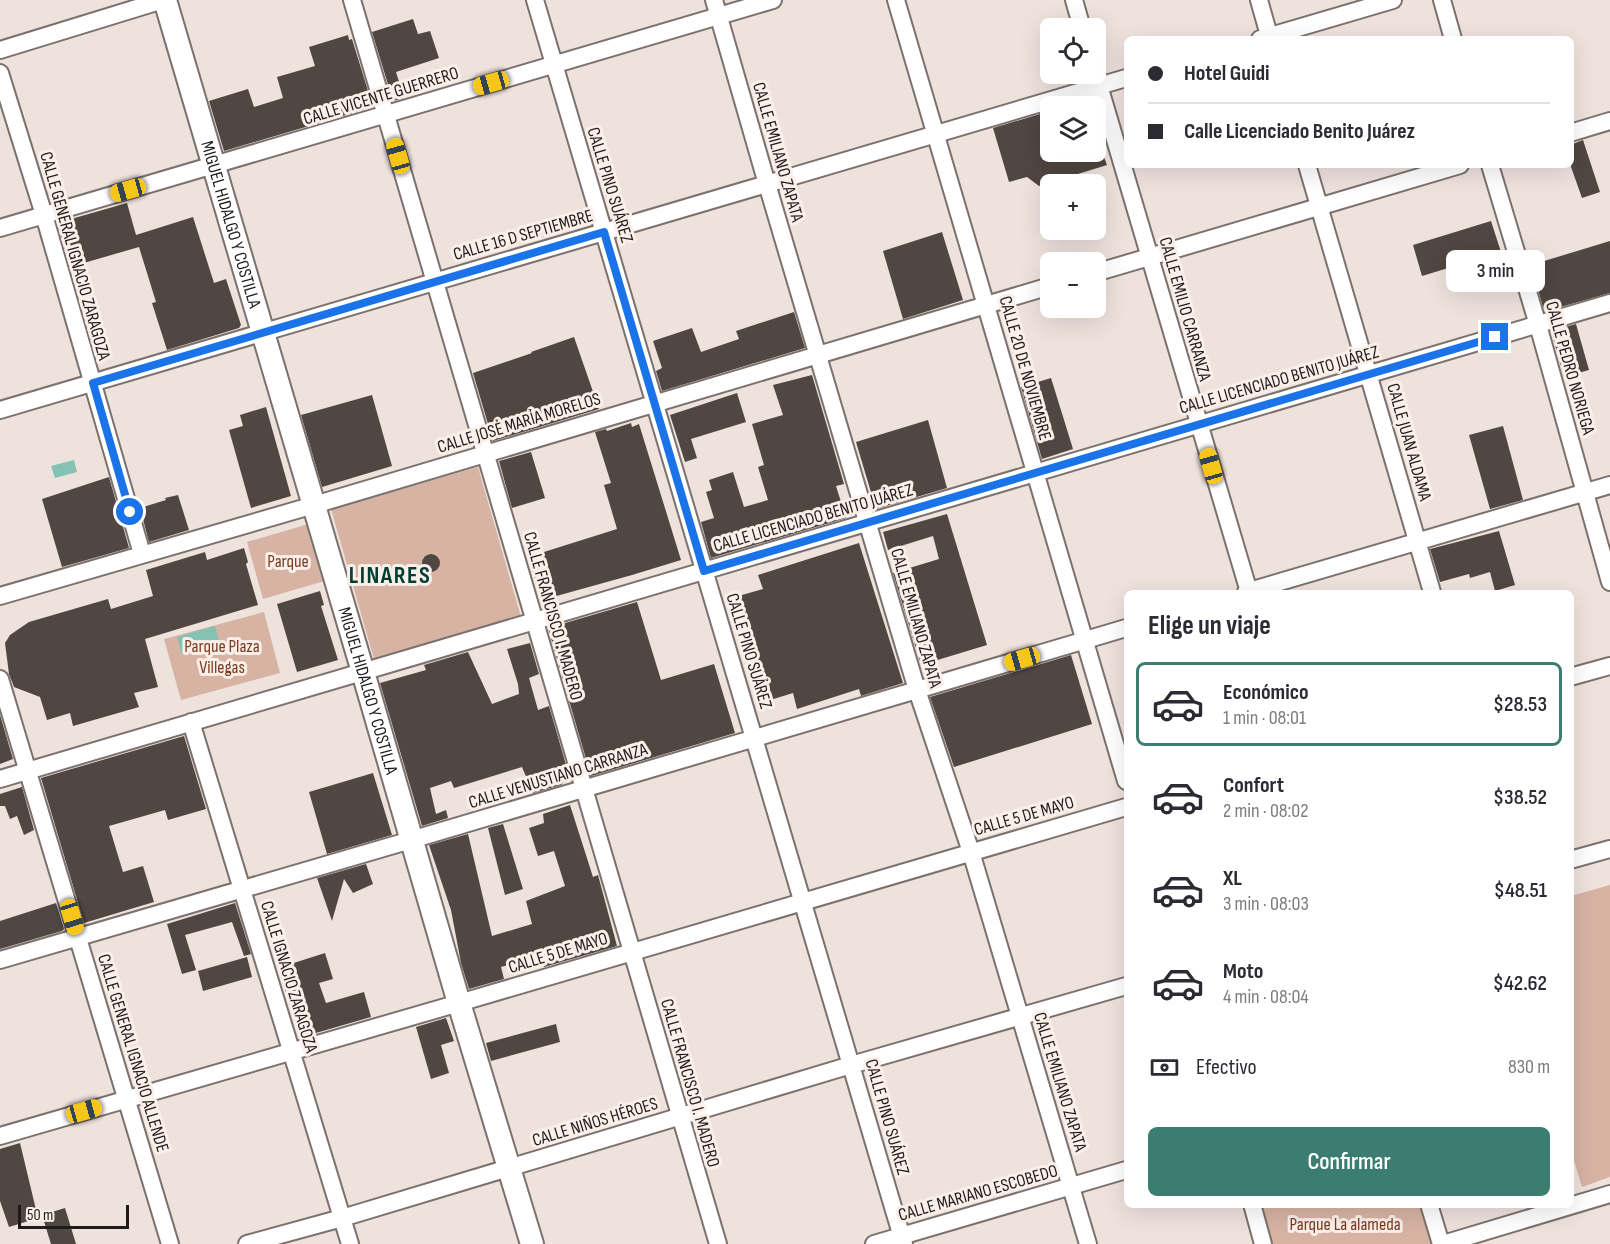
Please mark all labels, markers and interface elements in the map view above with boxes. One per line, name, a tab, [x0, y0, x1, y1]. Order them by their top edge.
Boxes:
map controls	[1040, 18, 1106, 318]
button: locate	[1040, 18, 1106, 84]
text: Hotel Guidi	[1184, 60, 1269, 87]
street label: CALLE VICENTE GUERRERO	[301, 62, 461, 130]
car	[471, 69, 511, 97]
street label: CALLE EMILIANO ZAPATA	[748, 80, 808, 225]
button: layers	[1040, 96, 1106, 162]
text: Calle Licenciado Benito Juárez	[1184, 118, 1415, 145]
street label: CALLE PINO SUÁREZ	[582, 125, 638, 246]
car	[384, 136, 412, 176]
street label: MIGUEL HIDALGO Y COSTILLA	[197, 138, 266, 311]
street label: CALLE GENERAL IGNACIO ZARAGOZA	[35, 149, 115, 363]
button: +	[1040, 174, 1106, 240]
car	[108, 176, 148, 204]
street label: CALLE 16 D SEPTIEMBRE	[451, 205, 595, 265]
street label: CALLE EMILIO CARRANZA	[1154, 235, 1216, 384]
callout: 3 min	[1446, 250, 1544, 292]
button: −	[1040, 252, 1106, 318]
text: 3 min	[1477, 259, 1514, 283]
street label: CALLE 20 DE NOVIEMBRE	[994, 293, 1056, 443]
street label: CALLE PEDRO NORIEGA	[1541, 299, 1599, 437]
route end	[1481, 323, 1508, 350]
street label: CALLE LICENCIADO BENITO JUÁREZ	[1177, 341, 1382, 419]
street label: CALLE JUAN ALDAMA	[1382, 381, 1436, 504]
street label: CALLE JOSÉ MARÍA MORELOS	[435, 388, 603, 458]
car	[1197, 446, 1225, 486]
street label: CALLE LICENCIADO BENITO JUÁREZ	[711, 479, 916, 557]
route start	[116, 498, 143, 525]
street label: CALLE FRANCISCO I. MADERO	[519, 529, 587, 703]
street label: CALLE EMILIANO ZAPATA	[886, 546, 946, 691]
park label: Parque	[267, 551, 309, 572]
district label: LINARES	[349, 561, 431, 590]
street label: CALLE PINO SUÁREZ	[721, 591, 777, 712]
street label: MIGUEL HIDALGO Y COSTILLA	[334, 605, 403, 777]
text: Elige un viaje	[1148, 610, 1271, 642]
park label: Parque Plaza Villegas	[184, 636, 260, 678]
car	[1002, 645, 1042, 673]
icon: car	[1151, 677, 1205, 731]
text: Económico	[1223, 679, 1309, 706]
text: $28.53	[1493, 691, 1547, 718]
text: 1 min · 08:01	[1223, 706, 1306, 730]
street label: CALLE VENUSTIANO CARRANZA	[466, 739, 650, 813]
icon: car	[1151, 770, 1205, 824]
text: Confort	[1223, 772, 1284, 799]
text: $38.52	[1493, 784, 1547, 811]
street label: CALLE 5 DE MAYO	[972, 792, 1076, 840]
text: 2 min · 08:02	[1223, 799, 1308, 823]
icon: car	[1151, 863, 1205, 917]
text: XL	[1223, 865, 1242, 892]
text: $48.51	[1494, 877, 1547, 904]
text: 3 min · 08:03	[1223, 892, 1309, 916]
car	[58, 897, 86, 937]
street label: CALLE IGNACIO ZARAGOZA	[256, 899, 322, 1056]
street label: CALLE 5 DE MAYO	[506, 928, 610, 978]
street label: CALLE GENERAL IGNACIO ALLENDE	[93, 951, 173, 1155]
icon: car	[1151, 956, 1205, 1010]
text: Moto	[1223, 958, 1263, 985]
text: $42.62	[1493, 970, 1547, 997]
text: 4 min · 08:04	[1223, 985, 1309, 1009]
street label: CALLE FRANCISCO I. MADERO	[656, 996, 724, 1170]
street label: CALLE EMILIANO ZAPATA	[1029, 1010, 1091, 1154]
icon: cash	[1148, 1051, 1181, 1084]
text: Efectivo	[1196, 1054, 1257, 1081]
text: 830 m	[1508, 1055, 1550, 1079]
street label: CALLE PINO SUÁREZ	[860, 1057, 914, 1178]
street label: CALLE NIÑOS HÉROES	[530, 1093, 661, 1151]
car	[64, 1097, 104, 1125]
button: Confirmar	[1148, 1127, 1550, 1196]
street label: CALLE MARIANO ESCOBEDO	[896, 1160, 1060, 1226]
scale bar	[18, 1202, 129, 1230]
text: 50 m	[27, 1206, 53, 1225]
park label: Parque La alameda	[1289, 1214, 1401, 1235]

